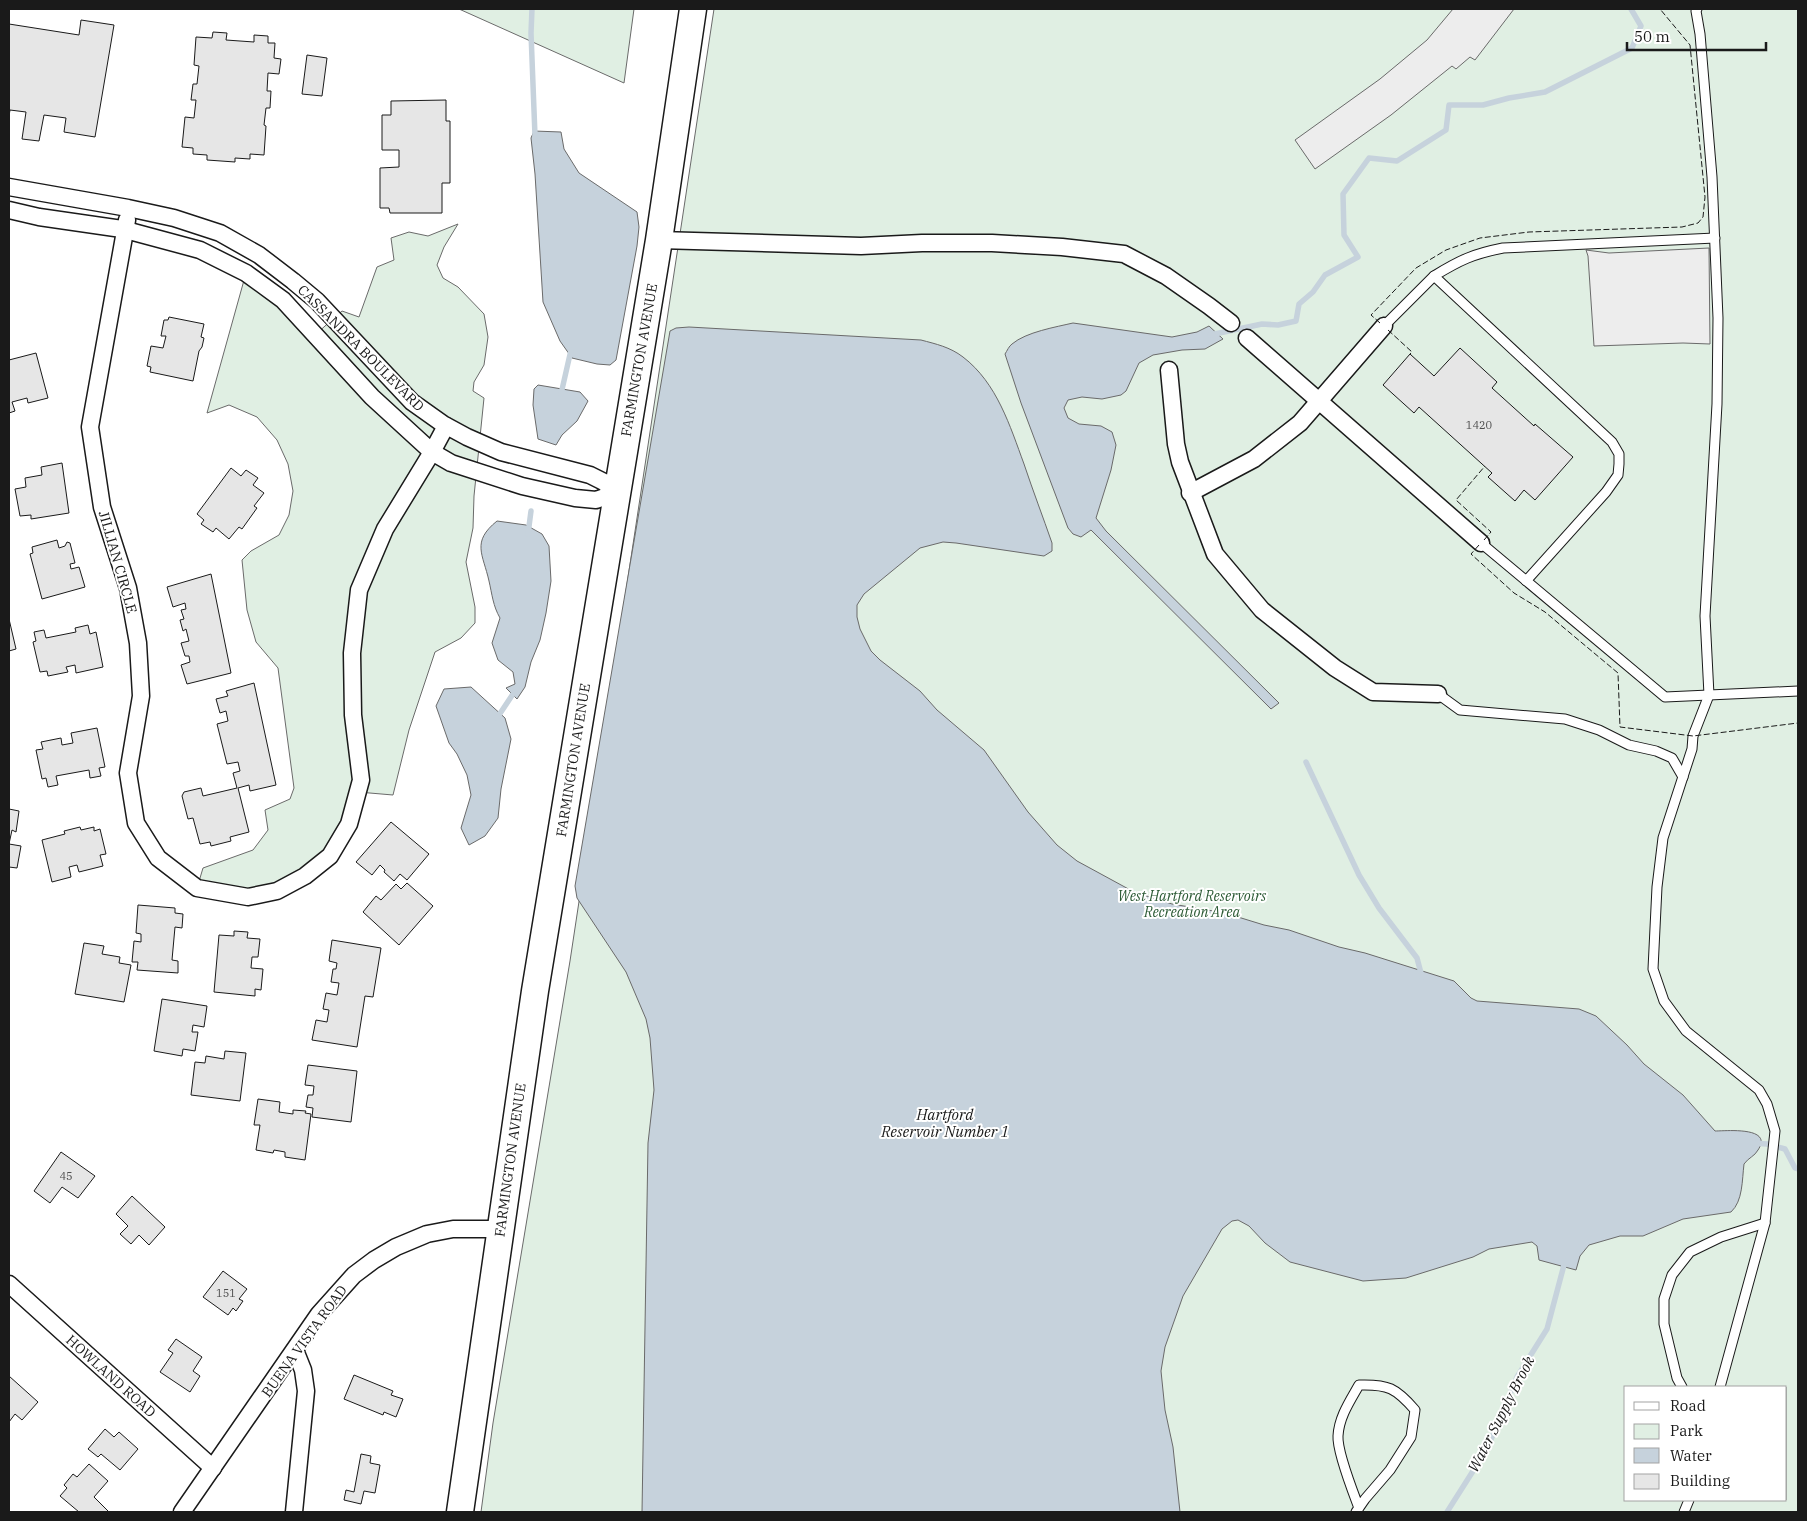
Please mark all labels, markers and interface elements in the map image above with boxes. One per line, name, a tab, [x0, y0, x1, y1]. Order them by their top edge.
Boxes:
scale bar	[1627, 20, 1766, 52]
text: 50 m	[1634, 27, 1670, 46]
street label: CASSANDRA BOULEVARD	[294, 281, 428, 415]
street label: FARMINGTON AVENUE	[617, 282, 661, 438]
house number: 1420	[1466, 418, 1493, 432]
street label: JILLIAN CIRCLE	[95, 509, 141, 615]
street label: FARMINGTON AVENUE	[552, 682, 594, 838]
park label: West Hartford Reservoirs Recreation Area	[1118, 887, 1267, 921]
street label: FARMINGTON AVENUE	[490, 1082, 530, 1238]
water label: Hartford Reservoir Number 1	[880, 1105, 1009, 1141]
house number: 45	[59, 1169, 73, 1183]
street label: BUENA VISTA ROAD	[257, 1281, 351, 1401]
house number: 151	[216, 1286, 236, 1300]
street label: HOWLAND ROAD	[62, 1331, 160, 1421]
water label: Water Supply Brook	[1463, 1353, 1539, 1475]
legend	[1624, 1386, 1787, 1501]
text: Road	[1670, 1396, 1706, 1415]
text: Park	[1670, 1421, 1703, 1440]
text: Water	[1670, 1446, 1712, 1465]
text: Building	[1670, 1471, 1730, 1490]

